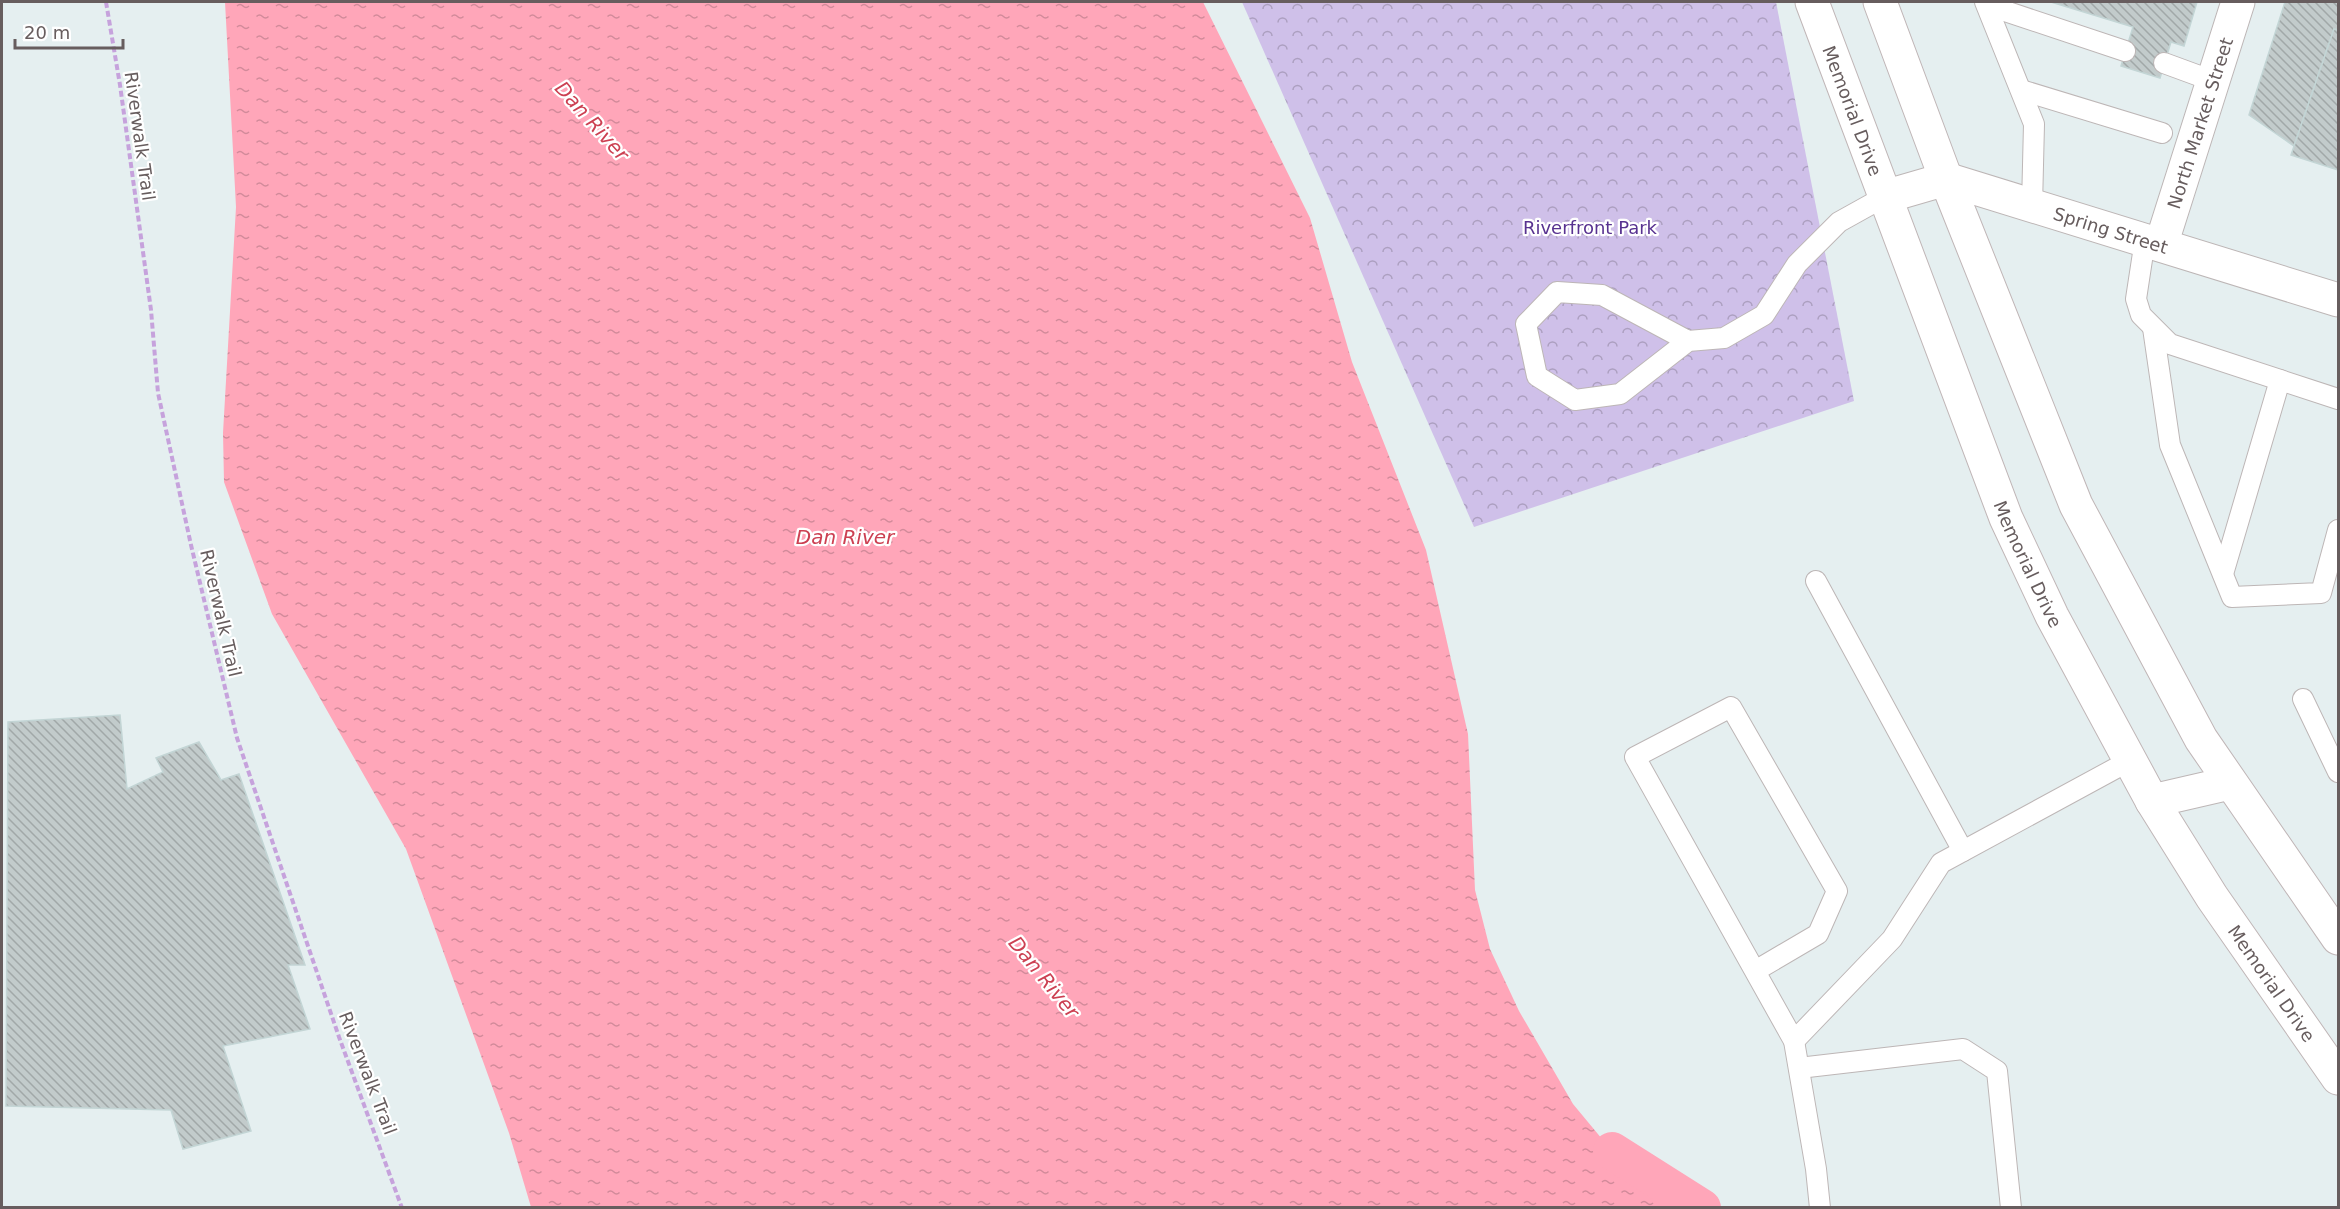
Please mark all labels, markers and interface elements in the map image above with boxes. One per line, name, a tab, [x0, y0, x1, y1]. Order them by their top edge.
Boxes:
scale bar	[15, 12, 123, 50]
text: 20 m	[24, 22, 70, 43]
street label: North Market Street	[2163, 35, 2237, 211]
street label: Memorial Drive	[1819, 43, 1887, 179]
street label: Riverwalk Trail	[121, 70, 159, 202]
water label: Dan River	[550, 76, 635, 167]
street label: Spring Street	[2051, 202, 2171, 257]
park label: Riverfront Park	[1523, 217, 1658, 238]
street label: Memorial Drive	[1990, 497, 2067, 631]
water label: Dan River	[796, 525, 896, 549]
street label: Riverwalk Trail	[196, 547, 246, 679]
street label: Memorial Drive	[2224, 921, 2320, 1046]
water label: Dan River	[1004, 931, 1085, 1024]
street label: Riverwalk Trail	[335, 1008, 401, 1138]

